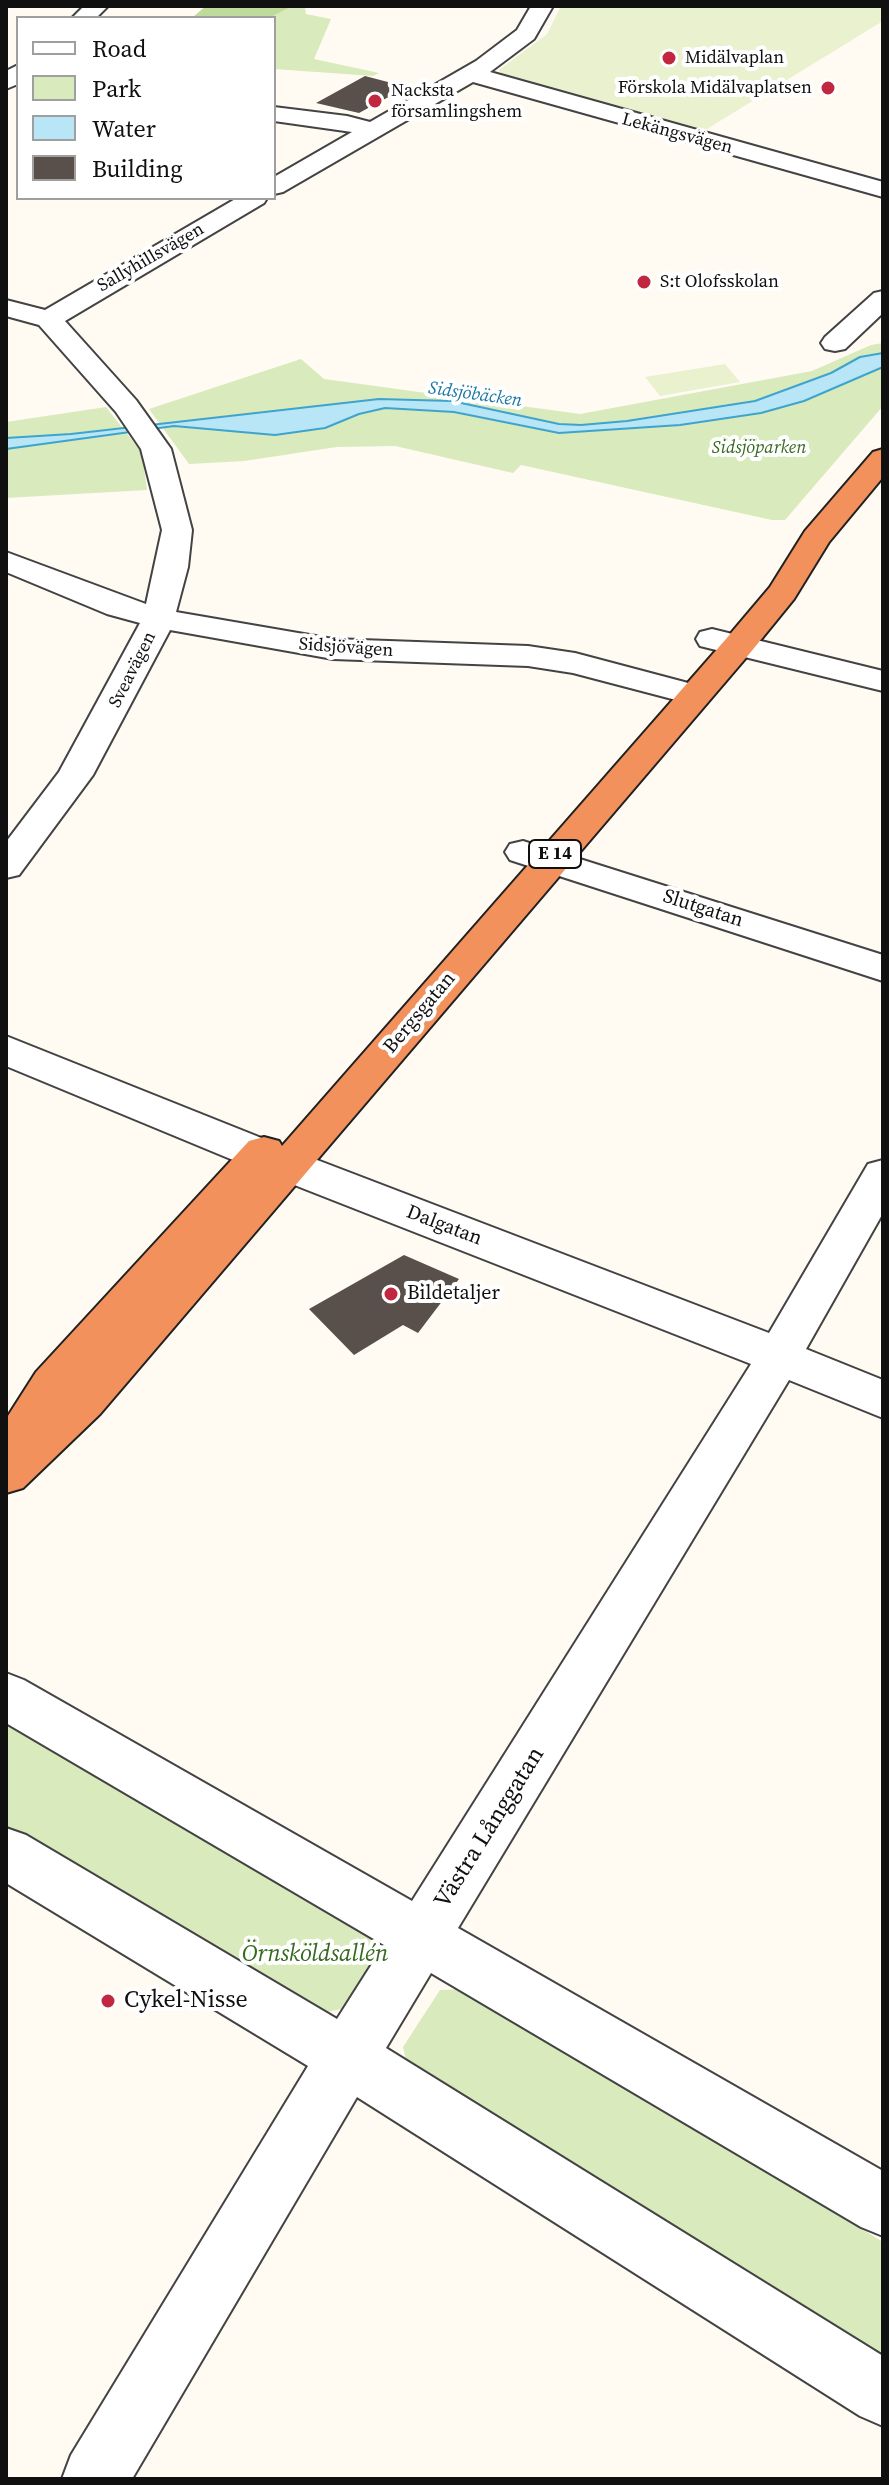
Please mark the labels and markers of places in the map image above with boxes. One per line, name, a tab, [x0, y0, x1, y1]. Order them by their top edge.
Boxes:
place label: Midälvaplan	[685, 47, 784, 69]
marker: Midälvaplan	[660, 49, 678, 67]
place label: Förskola Midälvaplatsen	[618, 77, 812, 99]
marker: Förskola Midälvaplatsen	[819, 79, 837, 97]
place label: Nacksta församlingshem	[391, 80, 522, 122]
marker: Nacksta församlingshem	[366, 92, 384, 110]
place label: S:t Olofsskolan	[660, 271, 779, 293]
marker: S:t Olofsskolan	[635, 273, 653, 291]
place label: Bildetaljer	[407, 1282, 500, 1306]
marker: Bildetaljer	[382, 1285, 400, 1303]
place label: Cykel-Nisse	[124, 1987, 248, 2015]
marker: Cykel-Nisse	[99, 1992, 117, 2010]

